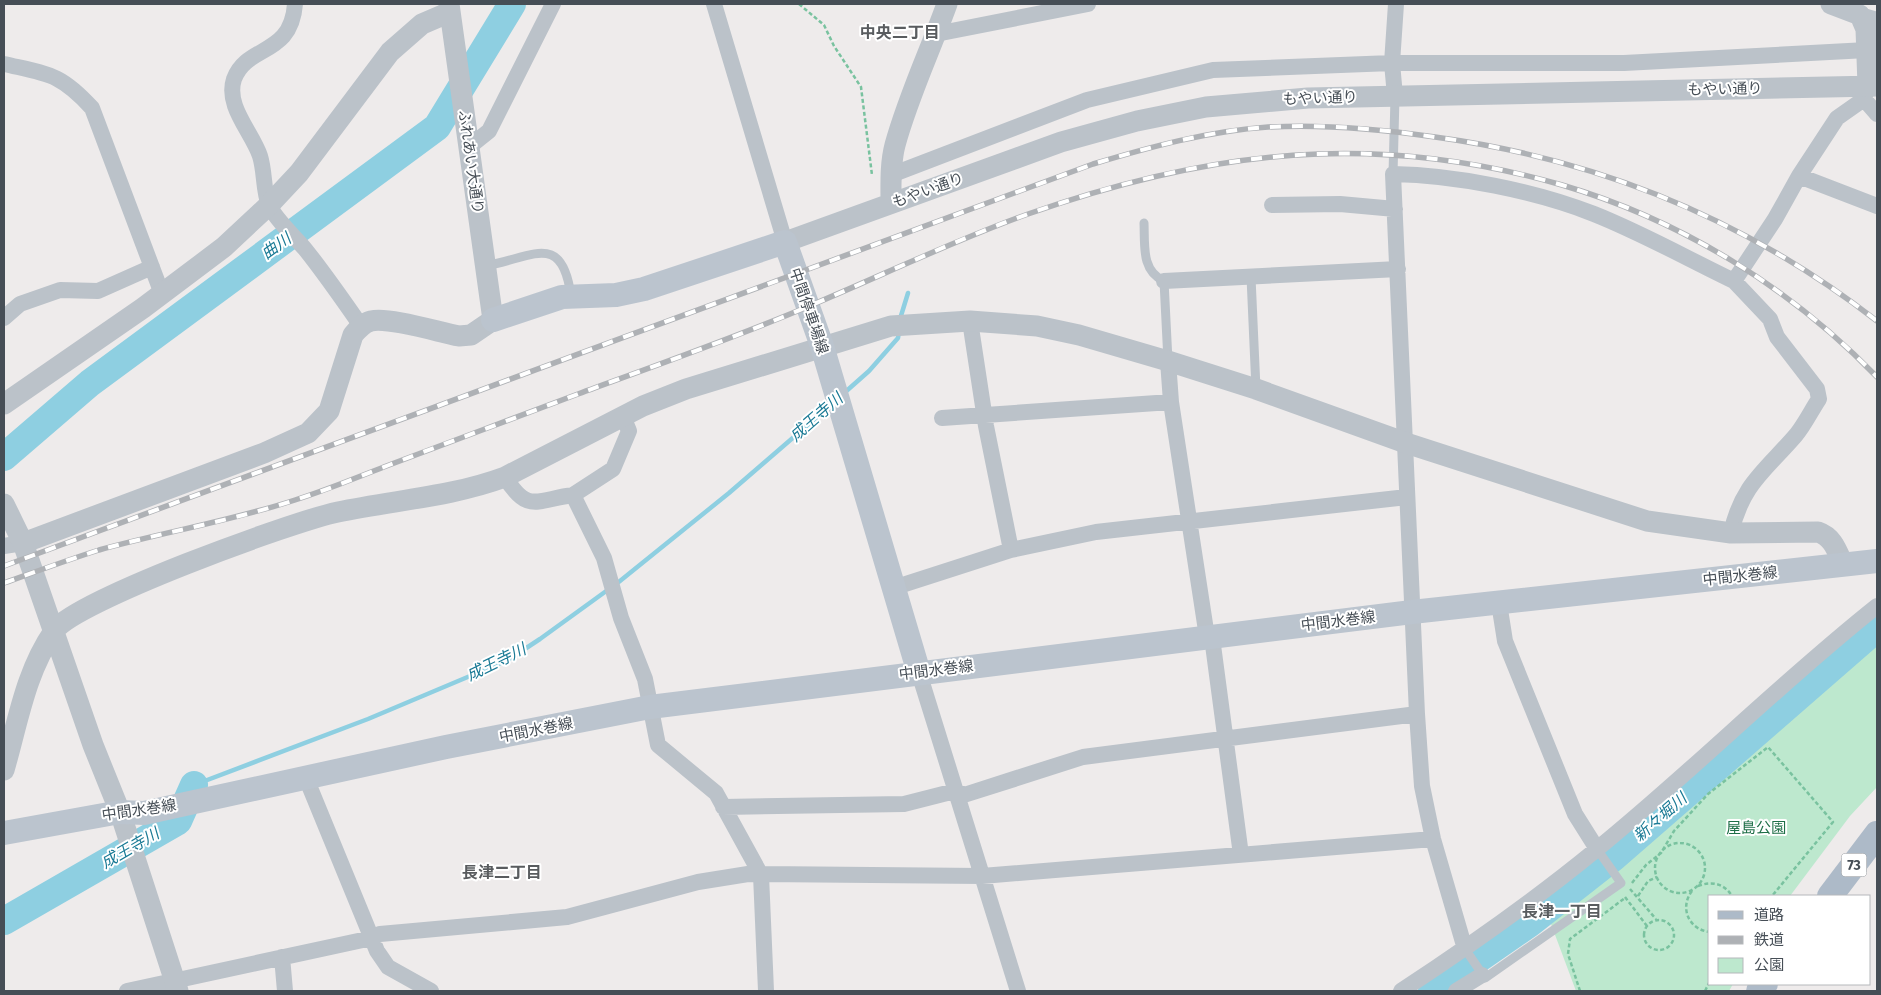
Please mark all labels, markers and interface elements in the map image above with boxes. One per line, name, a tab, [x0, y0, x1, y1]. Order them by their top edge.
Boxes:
district label: 中央二丁目	[860, 23, 940, 42]
street label: もやい通り	[1687, 79, 1763, 99]
street label: もやい通り	[1282, 88, 1358, 108]
street label: ふれあい大通り	[455, 109, 487, 215]
street label: もやい通り	[890, 169, 966, 211]
water label: 曲川	[257, 228, 296, 263]
street label: 中間停車場線	[786, 266, 832, 356]
water label: 成王寺川	[786, 388, 848, 445]
street label: 中間水巻線	[1702, 563, 1778, 589]
street label: 中間水巻線	[1300, 607, 1376, 635]
water label: 成王寺川	[463, 639, 531, 685]
street label: 中間水巻線	[898, 656, 974, 684]
street label: 中間水巻線	[497, 714, 575, 746]
water label: 新々堀川	[1630, 788, 1692, 845]
street label: 中間水巻線	[101, 796, 177, 824]
park label: 屋島公園	[1726, 819, 1786, 837]
water label: 成王寺川	[98, 823, 164, 872]
road number: 73	[1842, 854, 1866, 876]
district label: 長津二丁目	[462, 863, 542, 882]
legend	[1708, 895, 1871, 985]
district label: 長津一丁目	[1522, 902, 1602, 921]
text: 道路	[1754, 906, 1784, 924]
text: 鉄道	[1754, 931, 1784, 949]
text: 公園	[1754, 956, 1784, 974]

